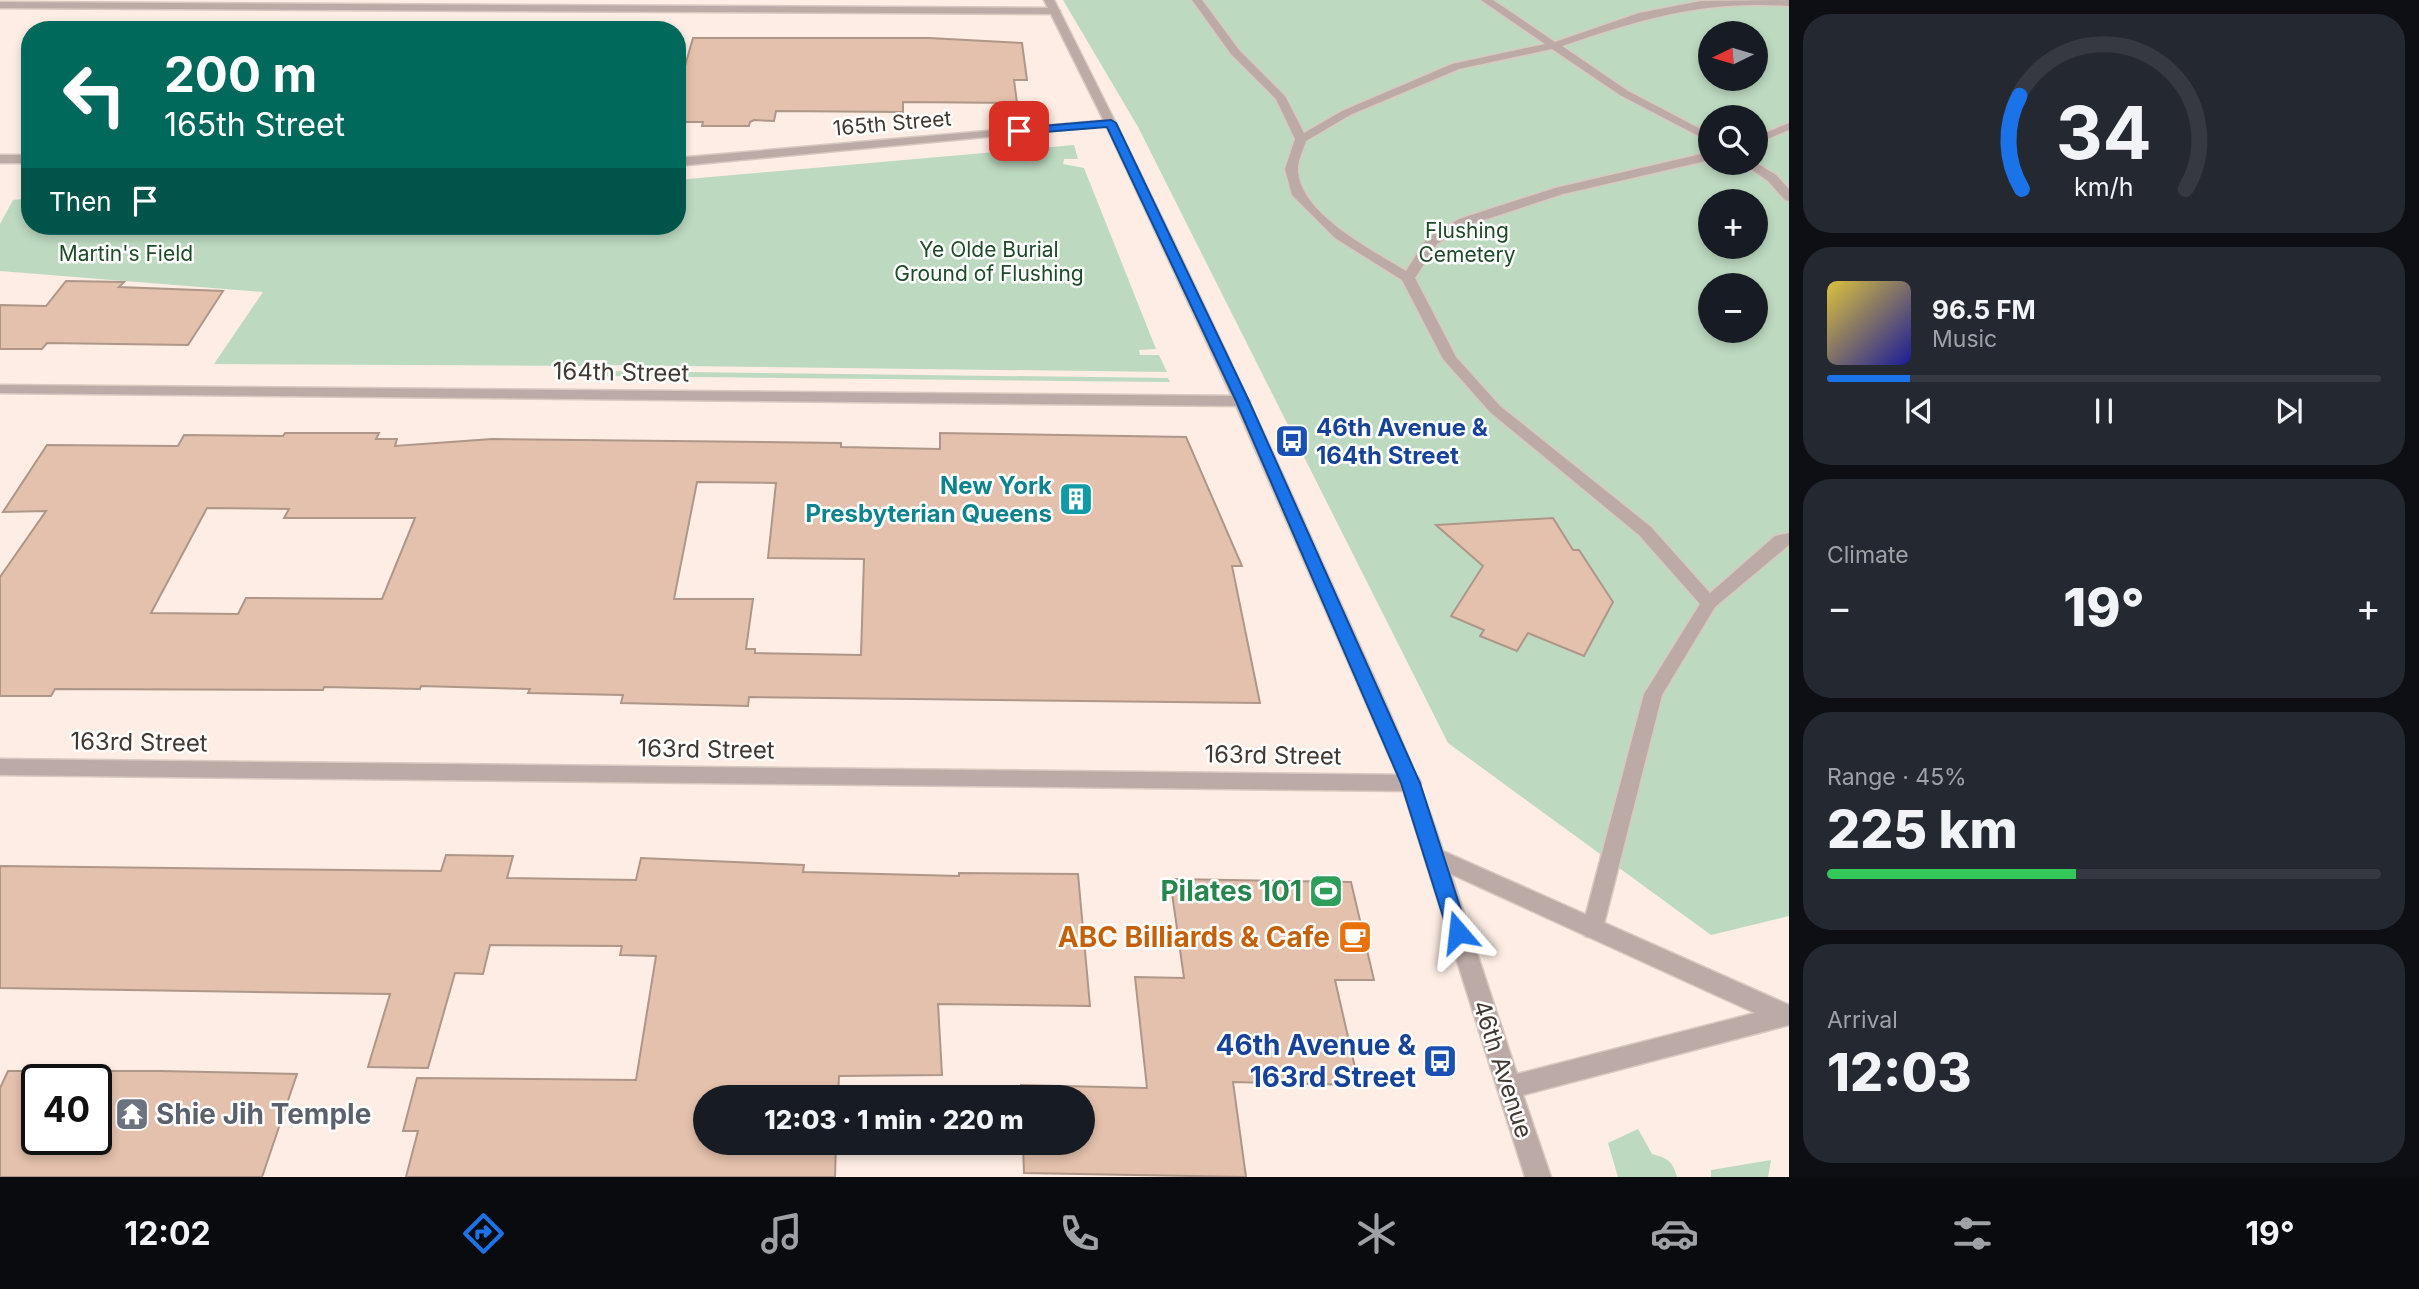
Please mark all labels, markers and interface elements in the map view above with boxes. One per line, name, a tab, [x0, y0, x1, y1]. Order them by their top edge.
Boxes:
north arrow	[1698, 21, 1768, 91]
map controls	[1698, 21, 1768, 343]
text: 200 m	[164, 45, 317, 104]
icon: left	[49, 49, 140, 140]
text: 34	[2056, 89, 2152, 178]
pin	[989, 101, 1049, 161]
text: 165th Street	[164, 105, 345, 144]
street label: 165th Street	[832, 105, 952, 141]
button: search	[1698, 105, 1768, 175]
icon: arrive	[1000, 112, 1038, 150]
text: km/h	[2074, 172, 2134, 202]
icon: arrive	[126, 182, 164, 220]
text: Then	[49, 186, 112, 217]
button: +	[1698, 189, 1768, 259]
park label: Flushing Cemetery	[1418, 218, 1516, 267]
park label: Ye Olde Burial Ground of Flushing	[894, 237, 1084, 286]
park label: Martin's Field	[59, 241, 193, 266]
button: −	[1698, 273, 1768, 343]
text: 96.5 FM	[1932, 294, 2036, 325]
text: Music	[1932, 325, 1997, 353]
street label: 164th Street	[552, 356, 690, 388]
icon: previous	[1900, 392, 1938, 430]
icon: pause	[2085, 392, 2123, 430]
icon: next	[2270, 392, 2308, 430]
place label: 46th Avenue & 164th Street	[1316, 413, 1489, 470]
bus stop icon: 46th Avenue & 164th Street	[1273, 422, 1311, 460]
place label: New York Presbyterian Queens	[806, 471, 1052, 528]
building icon: New York Presbyterian Queens	[1057, 480, 1095, 518]
text: Climate	[1827, 541, 1909, 569]
text: 19°	[2063, 576, 2145, 639]
text: −	[1827, 584, 1852, 630]
text: +	[2356, 584, 2381, 630]
street label: 163rd Street	[70, 726, 208, 758]
street label: 163rd Street	[637, 733, 775, 765]
street label: 163rd Street	[1204, 739, 1342, 771]
text: Range · 45%	[1827, 763, 1967, 791]
text: 225 km	[1827, 798, 2018, 861]
sports icon: Pilates 101	[1307, 872, 1345, 910]
place label: Pilates 101	[1160, 874, 1302, 908]
position arrow	[1421, 895, 1495, 969]
cafe icon: ABC Billiards & Cafe	[1336, 918, 1374, 956]
place label: ABC Billiards & Cafe	[1058, 920, 1330, 954]
street label: 46th Avenue	[1467, 996, 1539, 1142]
text: Arrival	[1827, 1006, 1898, 1034]
place label: 46th Avenue & 163rd Street	[1216, 1028, 1416, 1094]
text: 12:03	[1827, 1041, 1972, 1104]
bus stop icon: 46th Avenue & 163rd Street	[1421, 1042, 1459, 1080]
speed limit sign: 40	[21, 1064, 112, 1155]
temple icon: Shie Jih Temple	[113, 1095, 151, 1133]
place label: Shie Jih Temple	[156, 1097, 371, 1131]
text: 12:03 · 1 min · 220 m	[764, 1104, 1024, 1135]
icon: directions	[459, 1209, 508, 1258]
icon: music	[757, 1209, 806, 1258]
icon: phone	[1055, 1209, 1104, 1258]
icon: climate	[1352, 1209, 1401, 1258]
icon: car	[1650, 1209, 1699, 1258]
icon: filters	[1948, 1209, 1997, 1258]
text: 12:02	[124, 1214, 211, 1253]
text: 19°	[2245, 1214, 2295, 1253]

